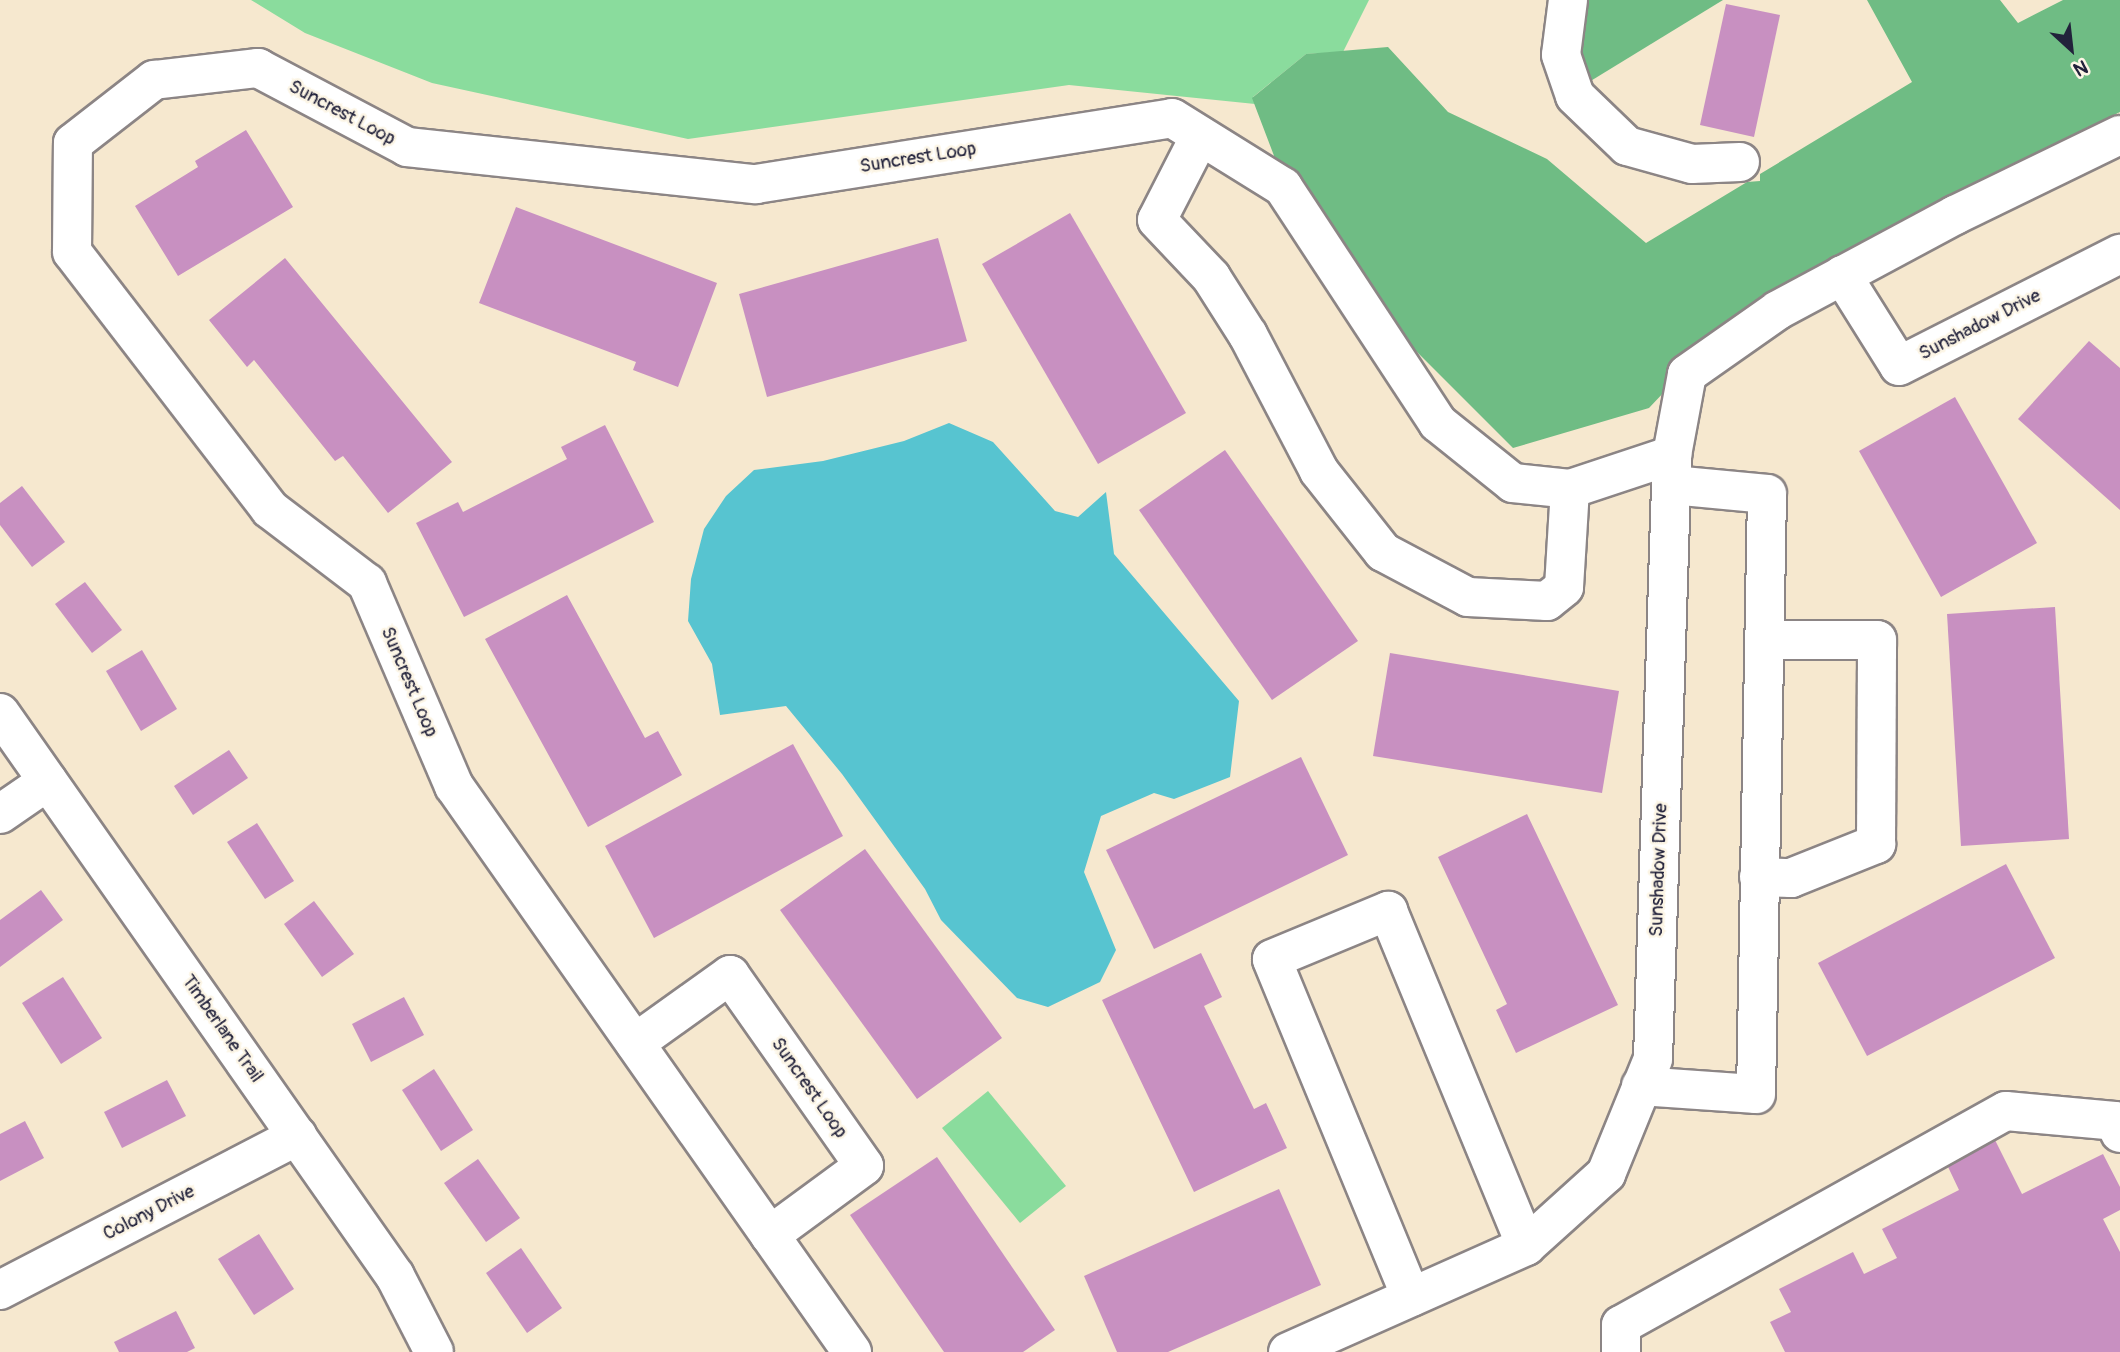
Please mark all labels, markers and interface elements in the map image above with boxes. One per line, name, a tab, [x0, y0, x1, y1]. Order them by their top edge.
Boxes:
north arrow	[2036, 14, 2106, 84]
text: N	[2069, 54, 2092, 81]
street label: Suncrest Loop	[285, 75, 399, 151]
street label: Suncrest Loop	[858, 138, 978, 178]
street label: Sunshadow Drive	[1915, 284, 2045, 366]
street label: Suncrest Loop	[376, 624, 442, 740]
street label: Sunshadow Drive	[1645, 803, 1673, 937]
street label: Timberlane Trail	[176, 971, 268, 1087]
street label: Suncrest Loop	[766, 1033, 852, 1143]
street label: Colony Drive	[99, 1180, 199, 1246]

